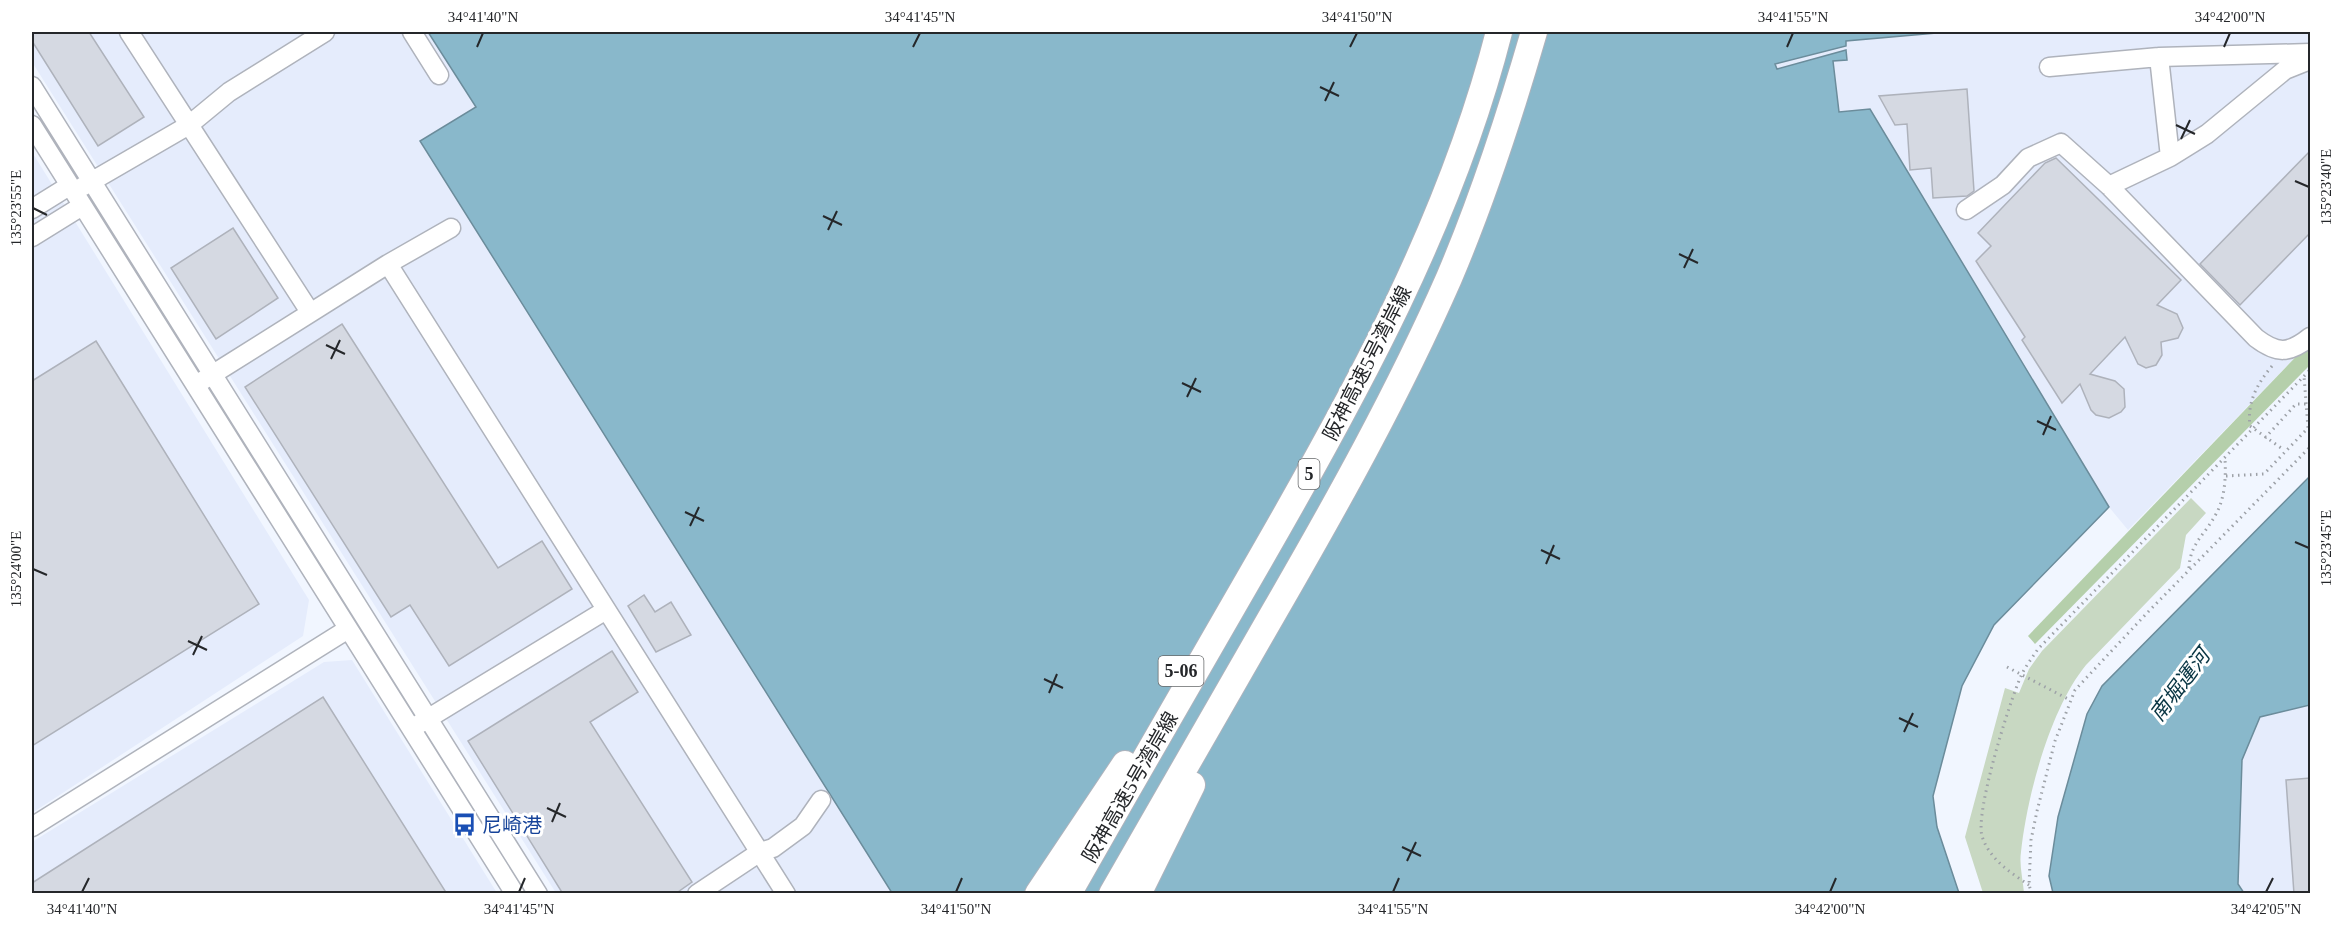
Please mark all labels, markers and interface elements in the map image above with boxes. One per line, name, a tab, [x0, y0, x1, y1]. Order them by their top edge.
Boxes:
text: 34°41'40"N	[448, 9, 518, 25]
text: 34°41'45"N	[885, 9, 955, 25]
text: 34°41'50"N	[1322, 9, 1392, 25]
text: 34°41'55"N	[1758, 9, 1828, 25]
text: 34°42'00"N	[2195, 9, 2265, 25]
text: 135°23'40"E	[2318, 149, 2334, 225]
text: 135°23'55"E	[8, 170, 24, 246]
street label: 阪神高速5号湾岸線	[1319, 282, 1415, 444]
road number: 5	[1298, 459, 1320, 489]
text: 135°23'45"E	[2318, 510, 2334, 586]
text: 135°24'00"E	[8, 531, 24, 607]
water label: 南堀運河	[2145, 641, 2217, 726]
road number: 5-06	[1158, 656, 1204, 686]
street label: 阪神高速5号湾岸線	[1078, 708, 1182, 866]
bus stop icon: 尼崎港	[451, 812, 477, 838]
place label: 尼崎港	[482, 814, 542, 836]
text: 34°41'40"N	[47, 901, 117, 917]
text: 34°41'45"N	[484, 901, 554, 917]
text: 34°41'50"N	[921, 901, 991, 917]
text: 34°41'55"N	[1358, 901, 1428, 917]
text: 34°42'00"N	[1795, 901, 1865, 917]
text: 34°42'05"N	[2231, 901, 2301, 917]

